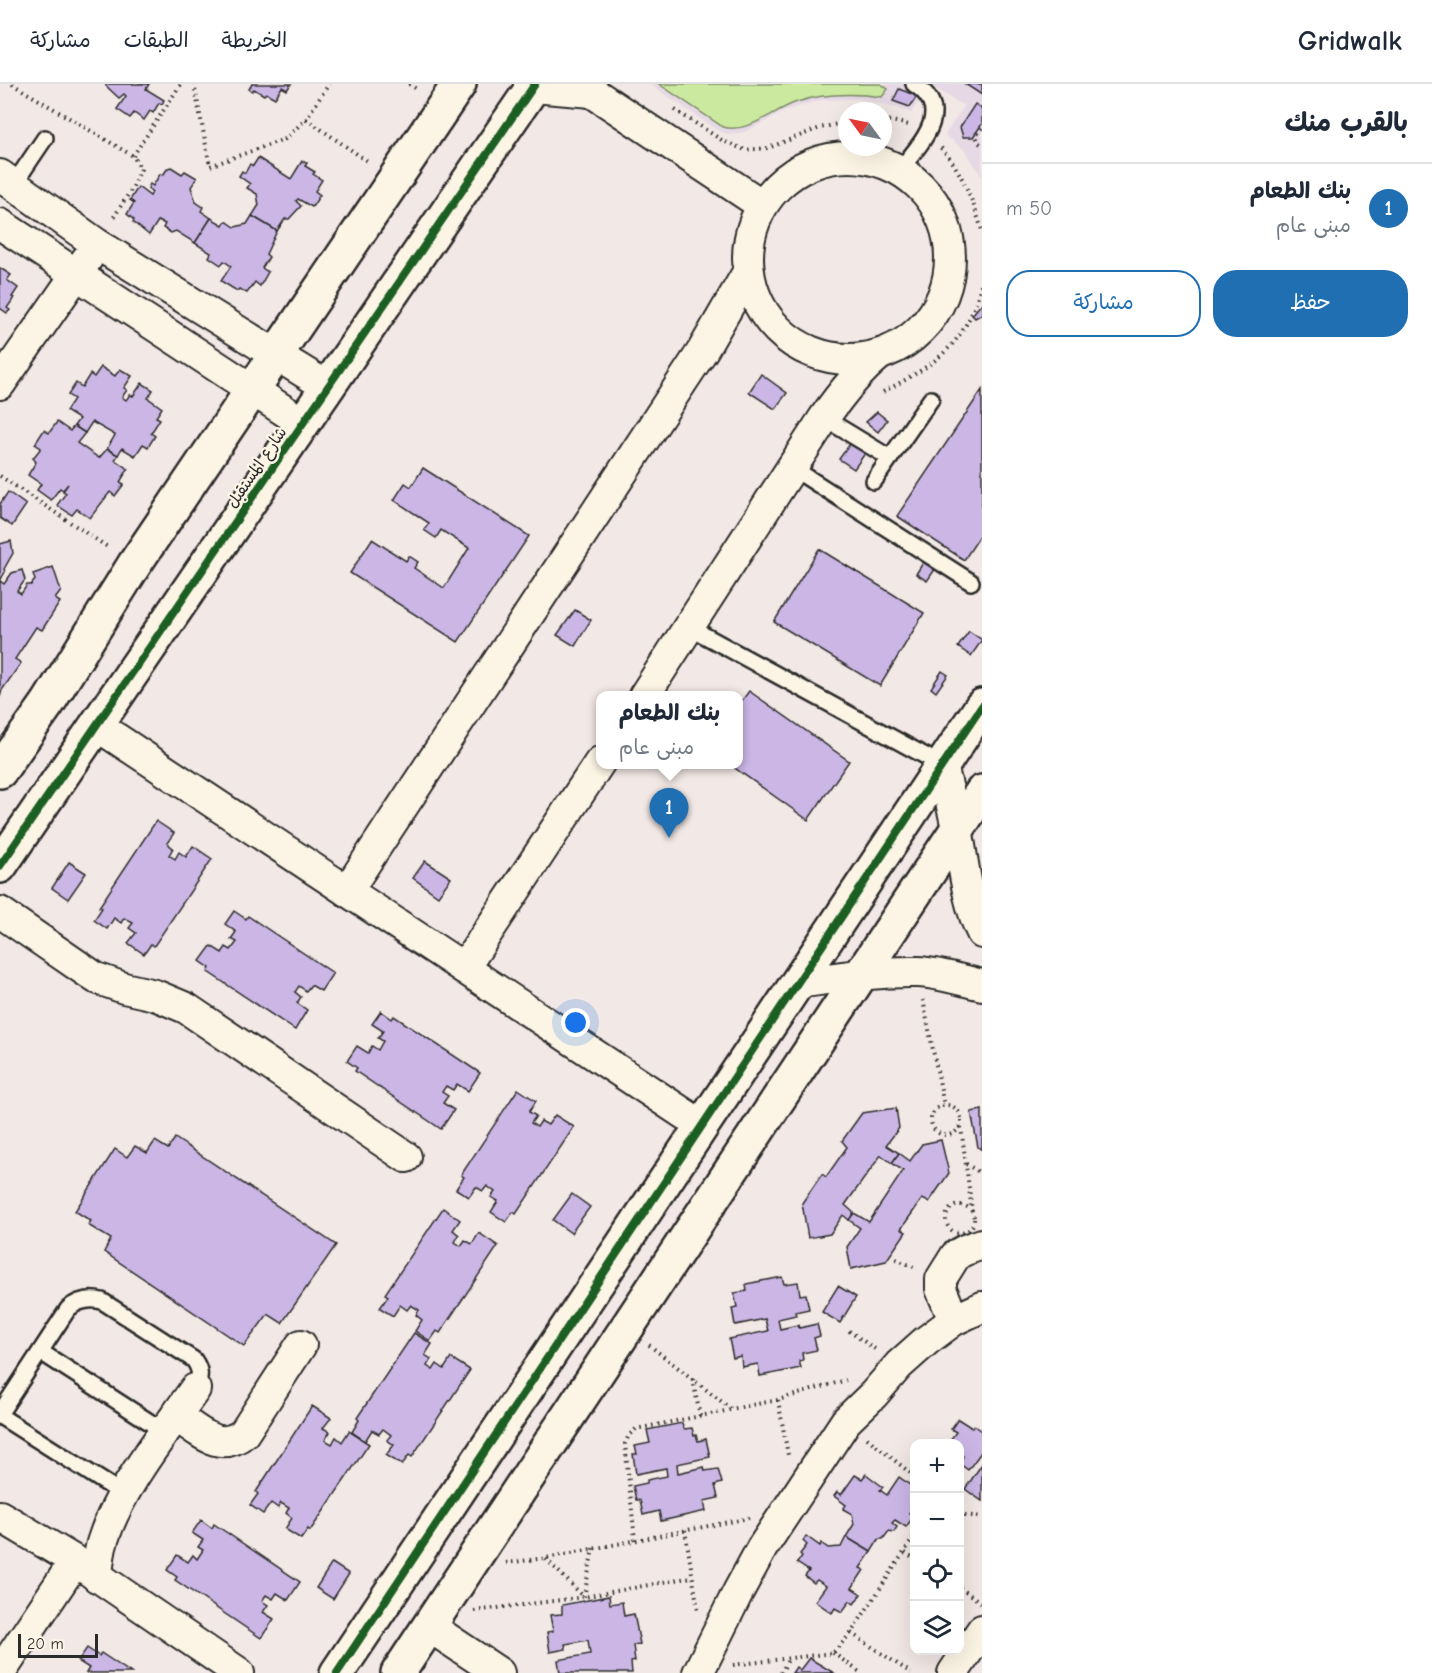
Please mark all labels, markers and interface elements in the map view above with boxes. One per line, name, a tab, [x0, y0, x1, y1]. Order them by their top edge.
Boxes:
text: Gridwalk	[1298, 25, 1402, 57]
text: مشاركة	[30, 28, 91, 52]
text: الطبقات	[124, 28, 189, 52]
text: الخريطة	[222, 28, 287, 52]
north arrow	[838, 102, 892, 156]
text: بالقرب منك	[1285, 108, 1408, 138]
text: بنك الطعام	[1250, 178, 1351, 204]
text: 50 m	[1006, 197, 1052, 220]
text: 1	[1385, 197, 1392, 220]
text: مبنى عام	[1276, 214, 1351, 237]
button: مشاركة	[1006, 270, 1201, 337]
button: حفظ	[1213, 270, 1408, 337]
street label: شارع المستقبل	[223, 424, 292, 513]
popup	[596, 691, 743, 769]
text: بنك الطعام	[619, 700, 720, 726]
text: مبنى عام	[619, 736, 694, 759]
pin: 1	[650, 788, 688, 838]
your location	[561, 1008, 590, 1037]
map controls	[910, 1439, 964, 1655]
button: +	[910, 1439, 964, 1493]
button: −	[910, 1493, 964, 1547]
button: locate	[910, 1547, 964, 1601]
button: layers	[910, 1601, 964, 1655]
scale bar	[18, 1631, 98, 1658]
text: 20 m	[27, 1635, 64, 1653]

